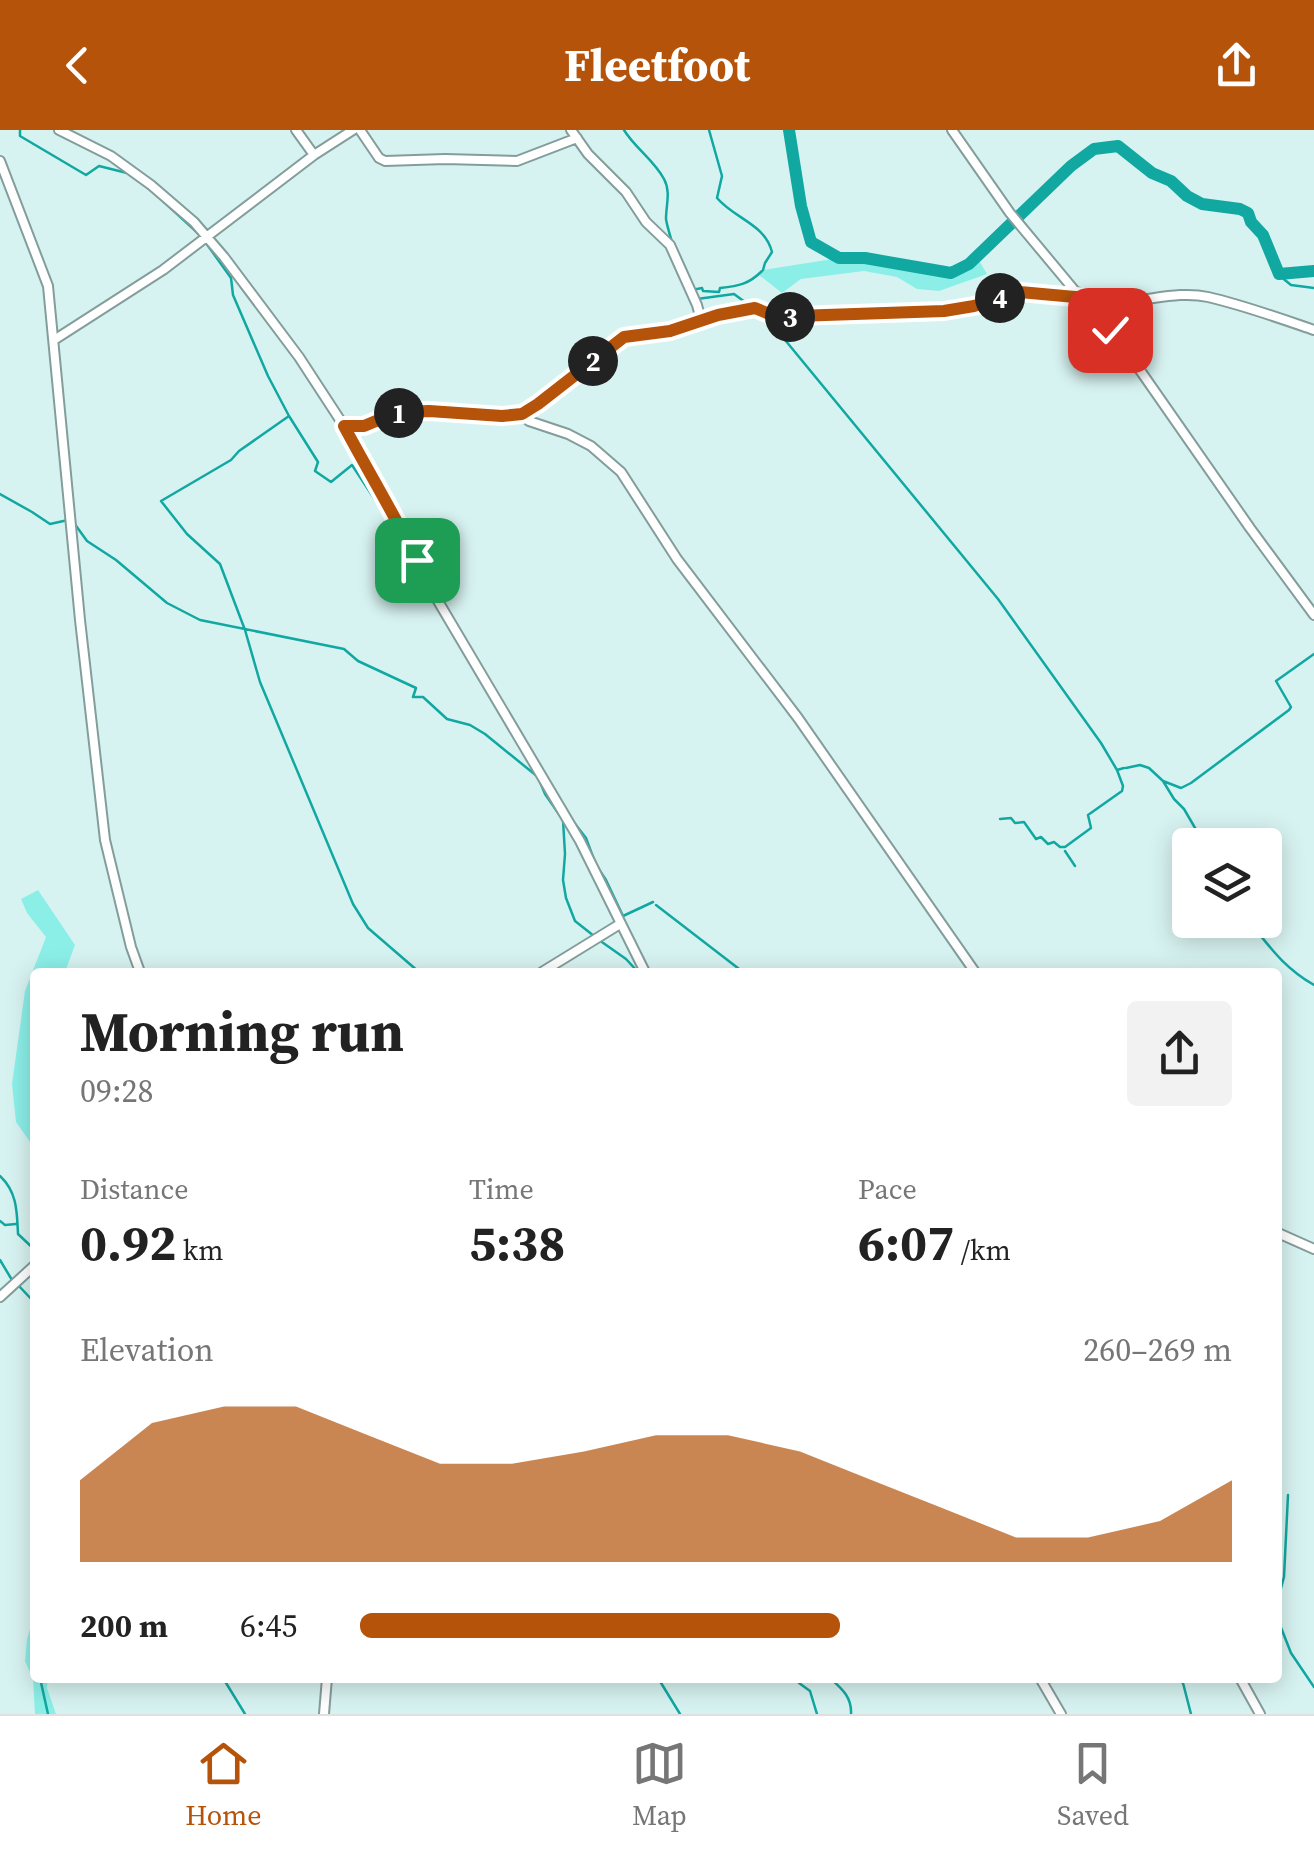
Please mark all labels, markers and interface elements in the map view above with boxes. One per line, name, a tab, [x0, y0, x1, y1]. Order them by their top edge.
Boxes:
text: Fleetfoot	[564, 34, 750, 96]
icon: back	[50, 38, 105, 93]
icon: share	[1209, 38, 1264, 93]
pin: 4	[975, 273, 1025, 323]
text: 4	[992, 279, 1008, 317]
pin	[1068, 288, 1153, 373]
pin: 3	[765, 292, 815, 342]
text: 3	[782, 298, 798, 336]
icon: check	[1083, 303, 1138, 358]
pin: 2	[568, 336, 618, 386]
text: 2	[585, 342, 601, 380]
pin: 1	[374, 388, 424, 438]
text: 1	[391, 394, 407, 432]
pin	[375, 518, 460, 603]
icon: arrive	[390, 533, 445, 588]
map controls	[1172, 828, 1282, 938]
button: layers	[1172, 828, 1282, 938]
text: Morning run	[80, 994, 404, 1069]
button: share	[1127, 1001, 1232, 1106]
text: 09:28	[80, 1069, 154, 1113]
text: Distance	[80, 1170, 189, 1208]
text: Time	[469, 1170, 534, 1208]
text: Pace	[858, 1170, 917, 1208]
text: 0.92	[80, 1208, 176, 1277]
text: 5:38	[469, 1208, 565, 1277]
text: 6:07	[858, 1208, 954, 1277]
text: km	[176, 1231, 223, 1269]
text: /km	[954, 1231, 1011, 1269]
text: Elevation	[80, 1328, 214, 1372]
text: 260–269 m	[1083, 1328, 1232, 1372]
text: 200 m	[80, 1604, 168, 1648]
text: 6:45	[240, 1604, 298, 1648]
tab: Home	[185, 1736, 262, 1834]
tab: Map	[632, 1736, 687, 1834]
tab: Saved	[1057, 1736, 1129, 1834]

